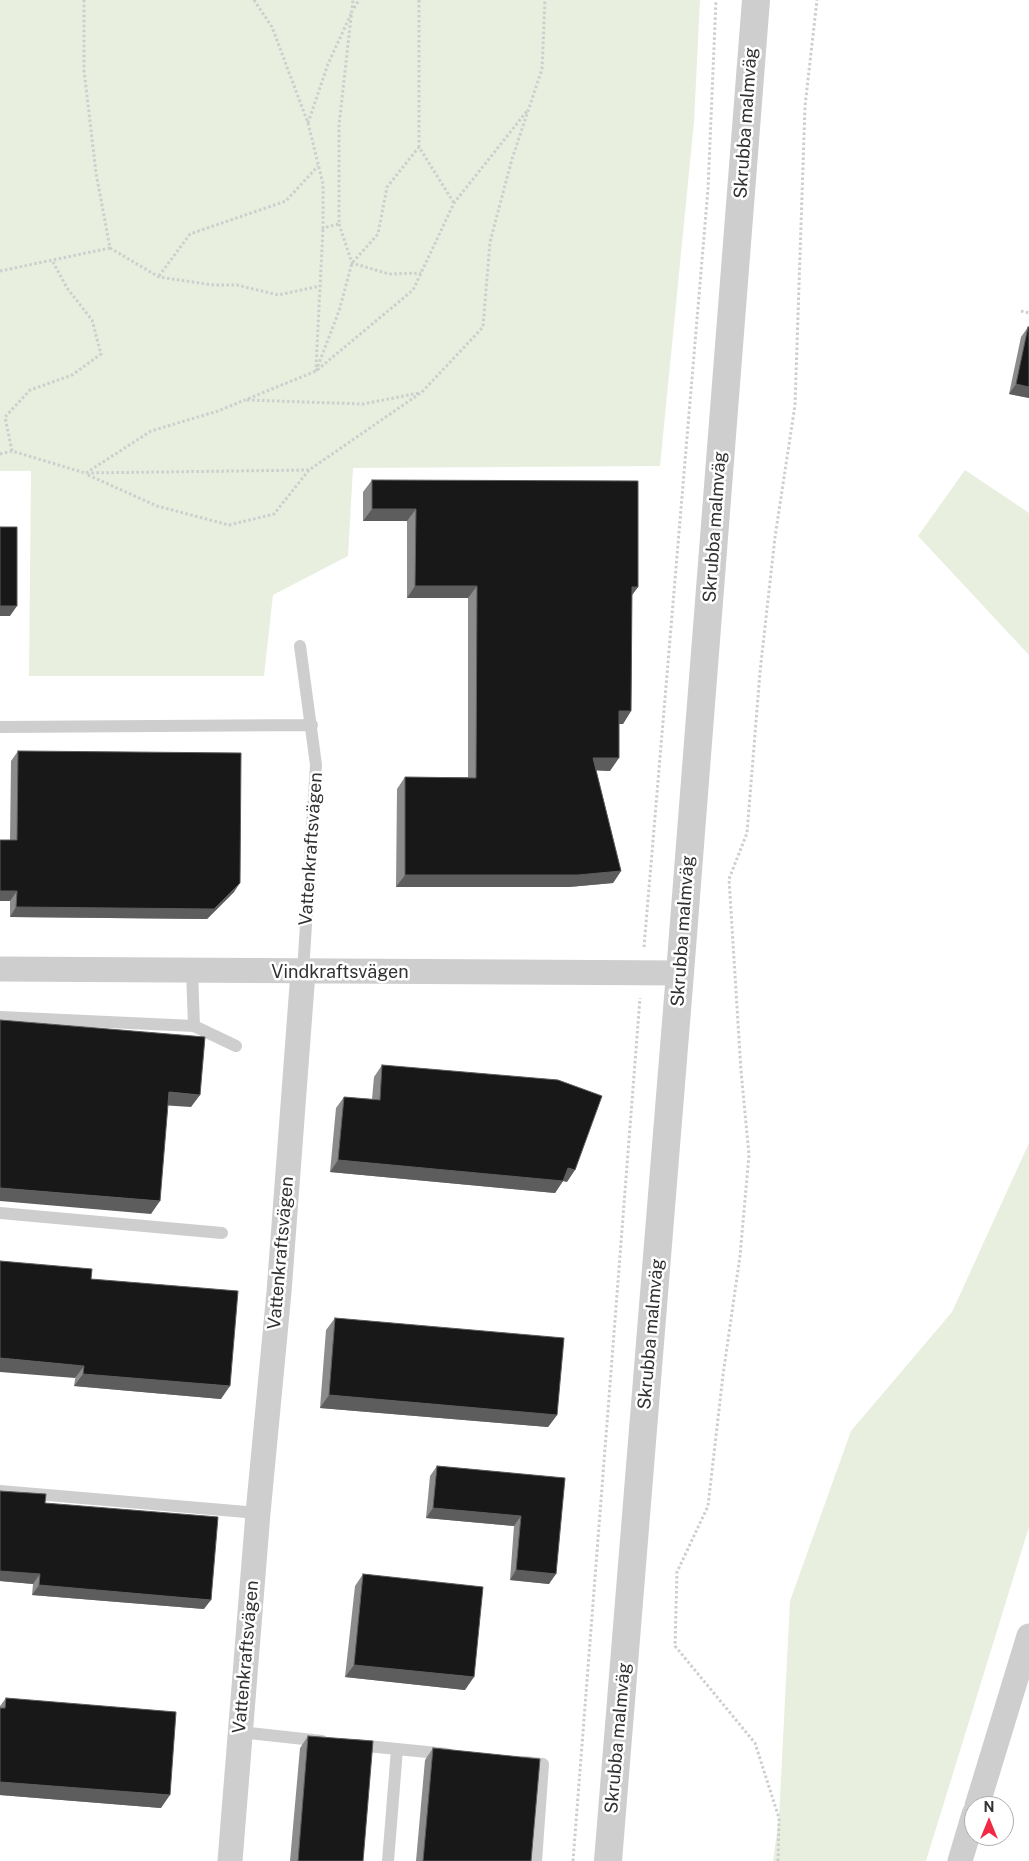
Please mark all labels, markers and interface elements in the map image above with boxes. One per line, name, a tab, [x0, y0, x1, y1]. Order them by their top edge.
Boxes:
street label: Skrubba malmväg	[730, 47, 762, 199]
street label: Skrubba malmväg	[699, 451, 731, 603]
street label: Vattenkraftsvägen	[295, 772, 327, 926]
street label: Skrubba malmväg	[667, 855, 699, 1007]
street label: Vindkraftsvägen	[271, 961, 409, 983]
street label: Vattenkraftsvägen	[264, 1175, 298, 1331]
street label: Skrubba malmväg	[634, 1258, 668, 1410]
street label: Vattenkraftsvägen	[229, 1579, 263, 1735]
street label: Skrubba malmväg	[601, 1662, 635, 1814]
north arrow	[964, 1796, 1014, 1846]
text: N	[984, 1799, 994, 1815]

